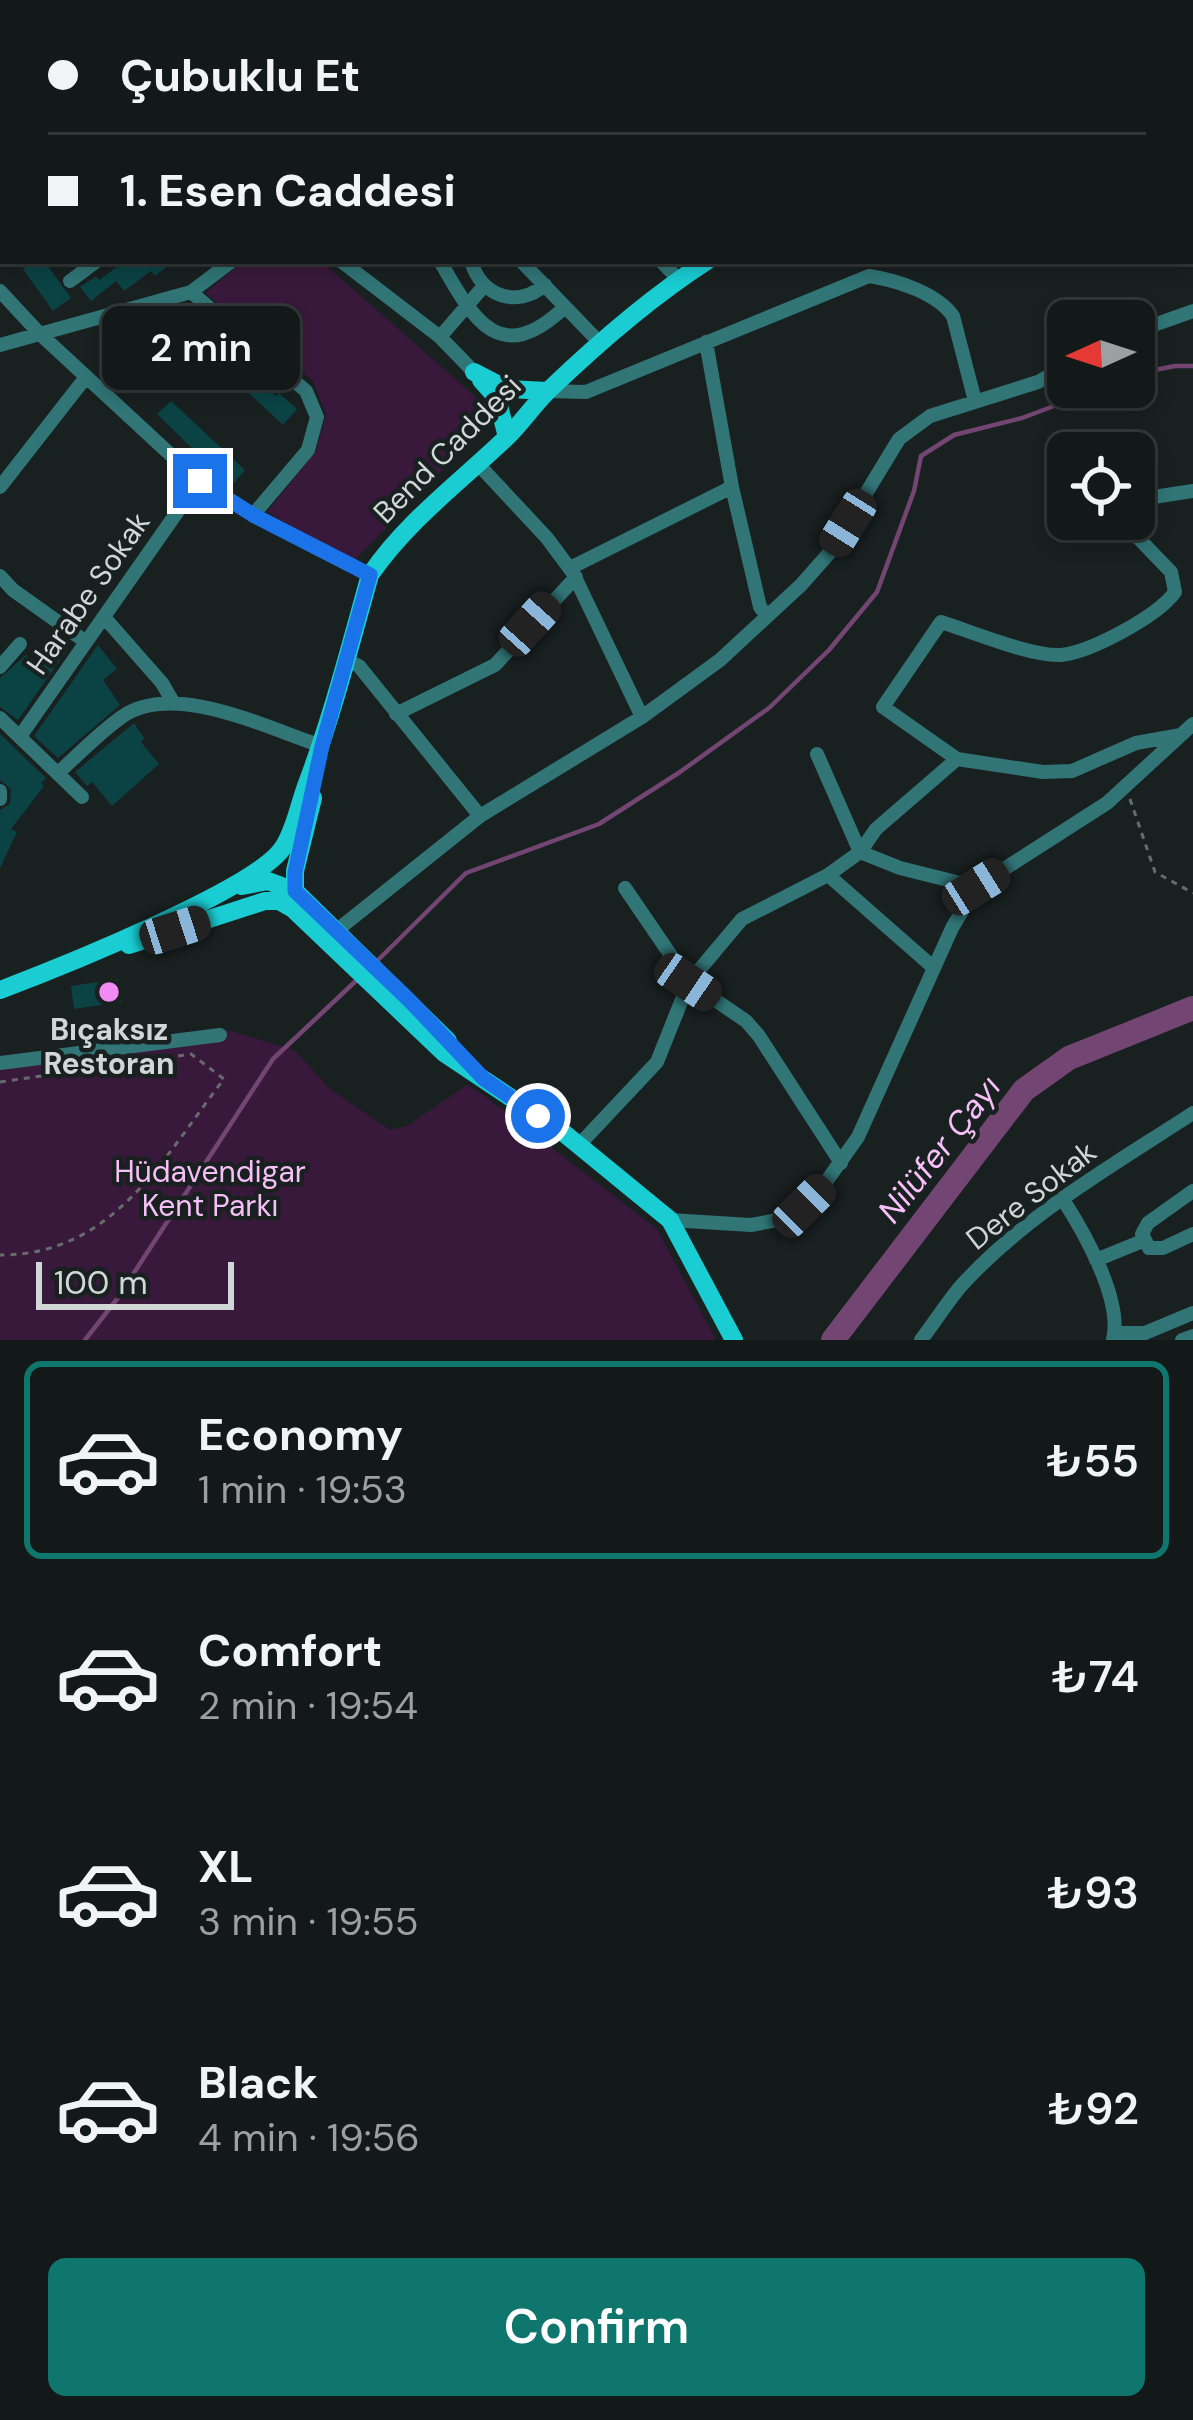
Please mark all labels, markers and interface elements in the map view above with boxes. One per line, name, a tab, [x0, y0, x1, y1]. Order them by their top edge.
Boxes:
text: Çubuklu Et	[120, 46, 360, 105]
text: 1. Esen Caddesi	[120, 161, 456, 220]
north arrow	[1047, 300, 1155, 408]
map controls	[1047, 300, 1155, 540]
callout: 2 min	[101, 307, 299, 391]
text: 2 min	[150, 322, 252, 373]
street label: Bend Caddesi	[365, 367, 529, 531]
button: locate	[1047, 432, 1155, 540]
route end	[173, 454, 227, 508]
car	[814, 483, 882, 563]
street label: Harabe Sokak	[18, 504, 158, 682]
car	[493, 585, 567, 663]
car	[936, 853, 1016, 921]
car	[135, 902, 215, 958]
car	[648, 947, 728, 1017]
marker: Bıçaksız Restoran	[96, 979, 122, 1005]
place label: Bıçaksız Restoran	[44, 1010, 174, 1083]
water label: Nilüfer Çayı	[868, 1066, 1010, 1232]
route start	[511, 1089, 565, 1143]
street label: Dere Sokak	[958, 1132, 1104, 1258]
park label: Hüdavendigar Kent Parkı	[114, 1152, 306, 1225]
car	[766, 1168, 842, 1244]
scale bar	[36, 1256, 234, 1309]
text: 100 m	[54, 1261, 148, 1304]
text: Economy	[198, 1405, 403, 1464]
icon: car	[54, 1406, 162, 1514]
text: ₺55	[1046, 1431, 1139, 1490]
text: 1 min · 19:53	[198, 1464, 407, 1515]
text: Comfort	[198, 1621, 382, 1680]
icon: car	[54, 1622, 162, 1730]
text: ₺74	[1052, 1647, 1139, 1706]
text: 2 min · 19:54	[198, 1680, 418, 1731]
text: XL	[198, 1837, 253, 1896]
icon: car	[54, 1838, 162, 1946]
text: ₺93	[1047, 1863, 1139, 1922]
text: 3 min · 19:55	[198, 1896, 419, 1947]
text: Black	[198, 2053, 318, 2112]
icon: car	[54, 2054, 162, 2162]
text: ₺92	[1048, 2079, 1139, 2138]
text: 4 min · 19:56	[198, 2112, 420, 2163]
button: Confirm	[48, 2258, 1145, 2396]

